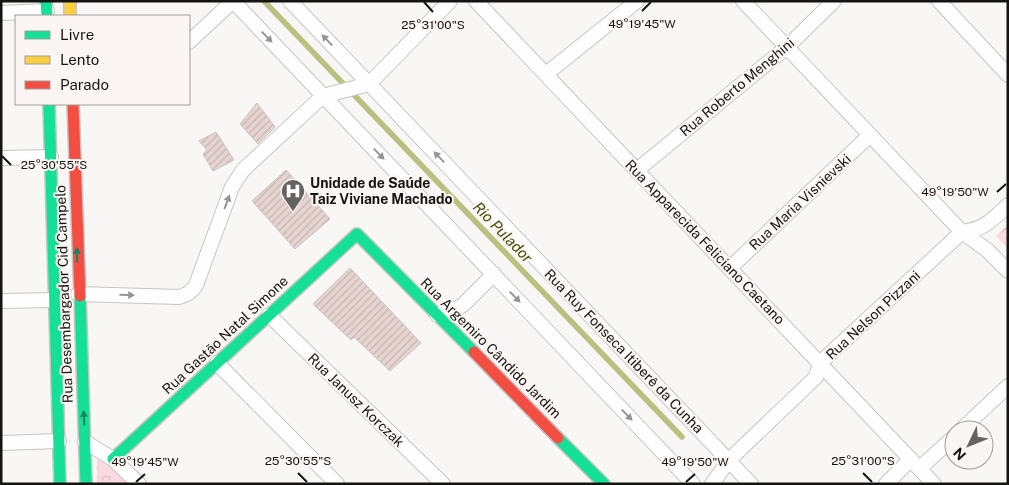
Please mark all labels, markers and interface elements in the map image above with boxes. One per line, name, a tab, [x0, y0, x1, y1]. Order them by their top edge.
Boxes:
legend	[15, 15, 190, 105]
text: 49°19'45"W	[608, 17, 676, 31]
text: 25°31'00"S	[401, 18, 465, 32]
text: Livre	[60, 26, 94, 43]
one-way arrow	[261, 30, 273, 42]
one-way arrow	[321, 34, 333, 46]
street label: Rua Roberto Menghini	[677, 35, 797, 139]
text: Lento	[60, 51, 99, 68]
text: Parado	[60, 76, 109, 93]
one-way arrow	[373, 148, 385, 160]
street label: Rua Maria Visnievski	[746, 151, 854, 253]
one-way arrow	[433, 152, 445, 164]
street label: Rua Apparecida Feliciano Caetano	[622, 156, 788, 328]
text: 25°30'55"S	[21, 158, 87, 172]
place label: Unidade de Saúde Taiz Viviane Machado	[310, 175, 452, 207]
hospital icon: Unidade de Saúde Taiz Viviane Machado	[280, 178, 306, 212]
street label: Rua Desembargador Cid Campelo	[52, 185, 76, 403]
text: 49°19'50"W	[921, 185, 989, 199]
one-way arrow	[223, 194, 231, 209]
water label: Rio Pulador	[470, 198, 536, 266]
one-way arrow	[73, 247, 81, 263]
street label: Rua Ruy Fonseca Itiberê da Cunha	[541, 266, 707, 436]
street label: Rua Nelson Pizzani	[823, 267, 923, 363]
street label: Rua Gastão Natal Simone	[159, 273, 291, 397]
street label: Rua Argemiro Cândido Jardim	[417, 274, 565, 422]
one-way arrow	[509, 291, 521, 303]
one-way arrow	[119, 292, 135, 300]
street label: Rua Janusz Korczak	[305, 350, 407, 450]
one-way arrow	[621, 408, 633, 420]
one-way arrow	[79, 409, 87, 425]
north arrow	[944, 420, 994, 470]
text: N	[950, 444, 969, 463]
text: 25°30'55"S	[265, 454, 331, 468]
text: 25°31'00"S	[831, 454, 895, 468]
text: 49°19'45"W	[111, 455, 179, 469]
text: 49°19'50"W	[661, 455, 729, 469]

